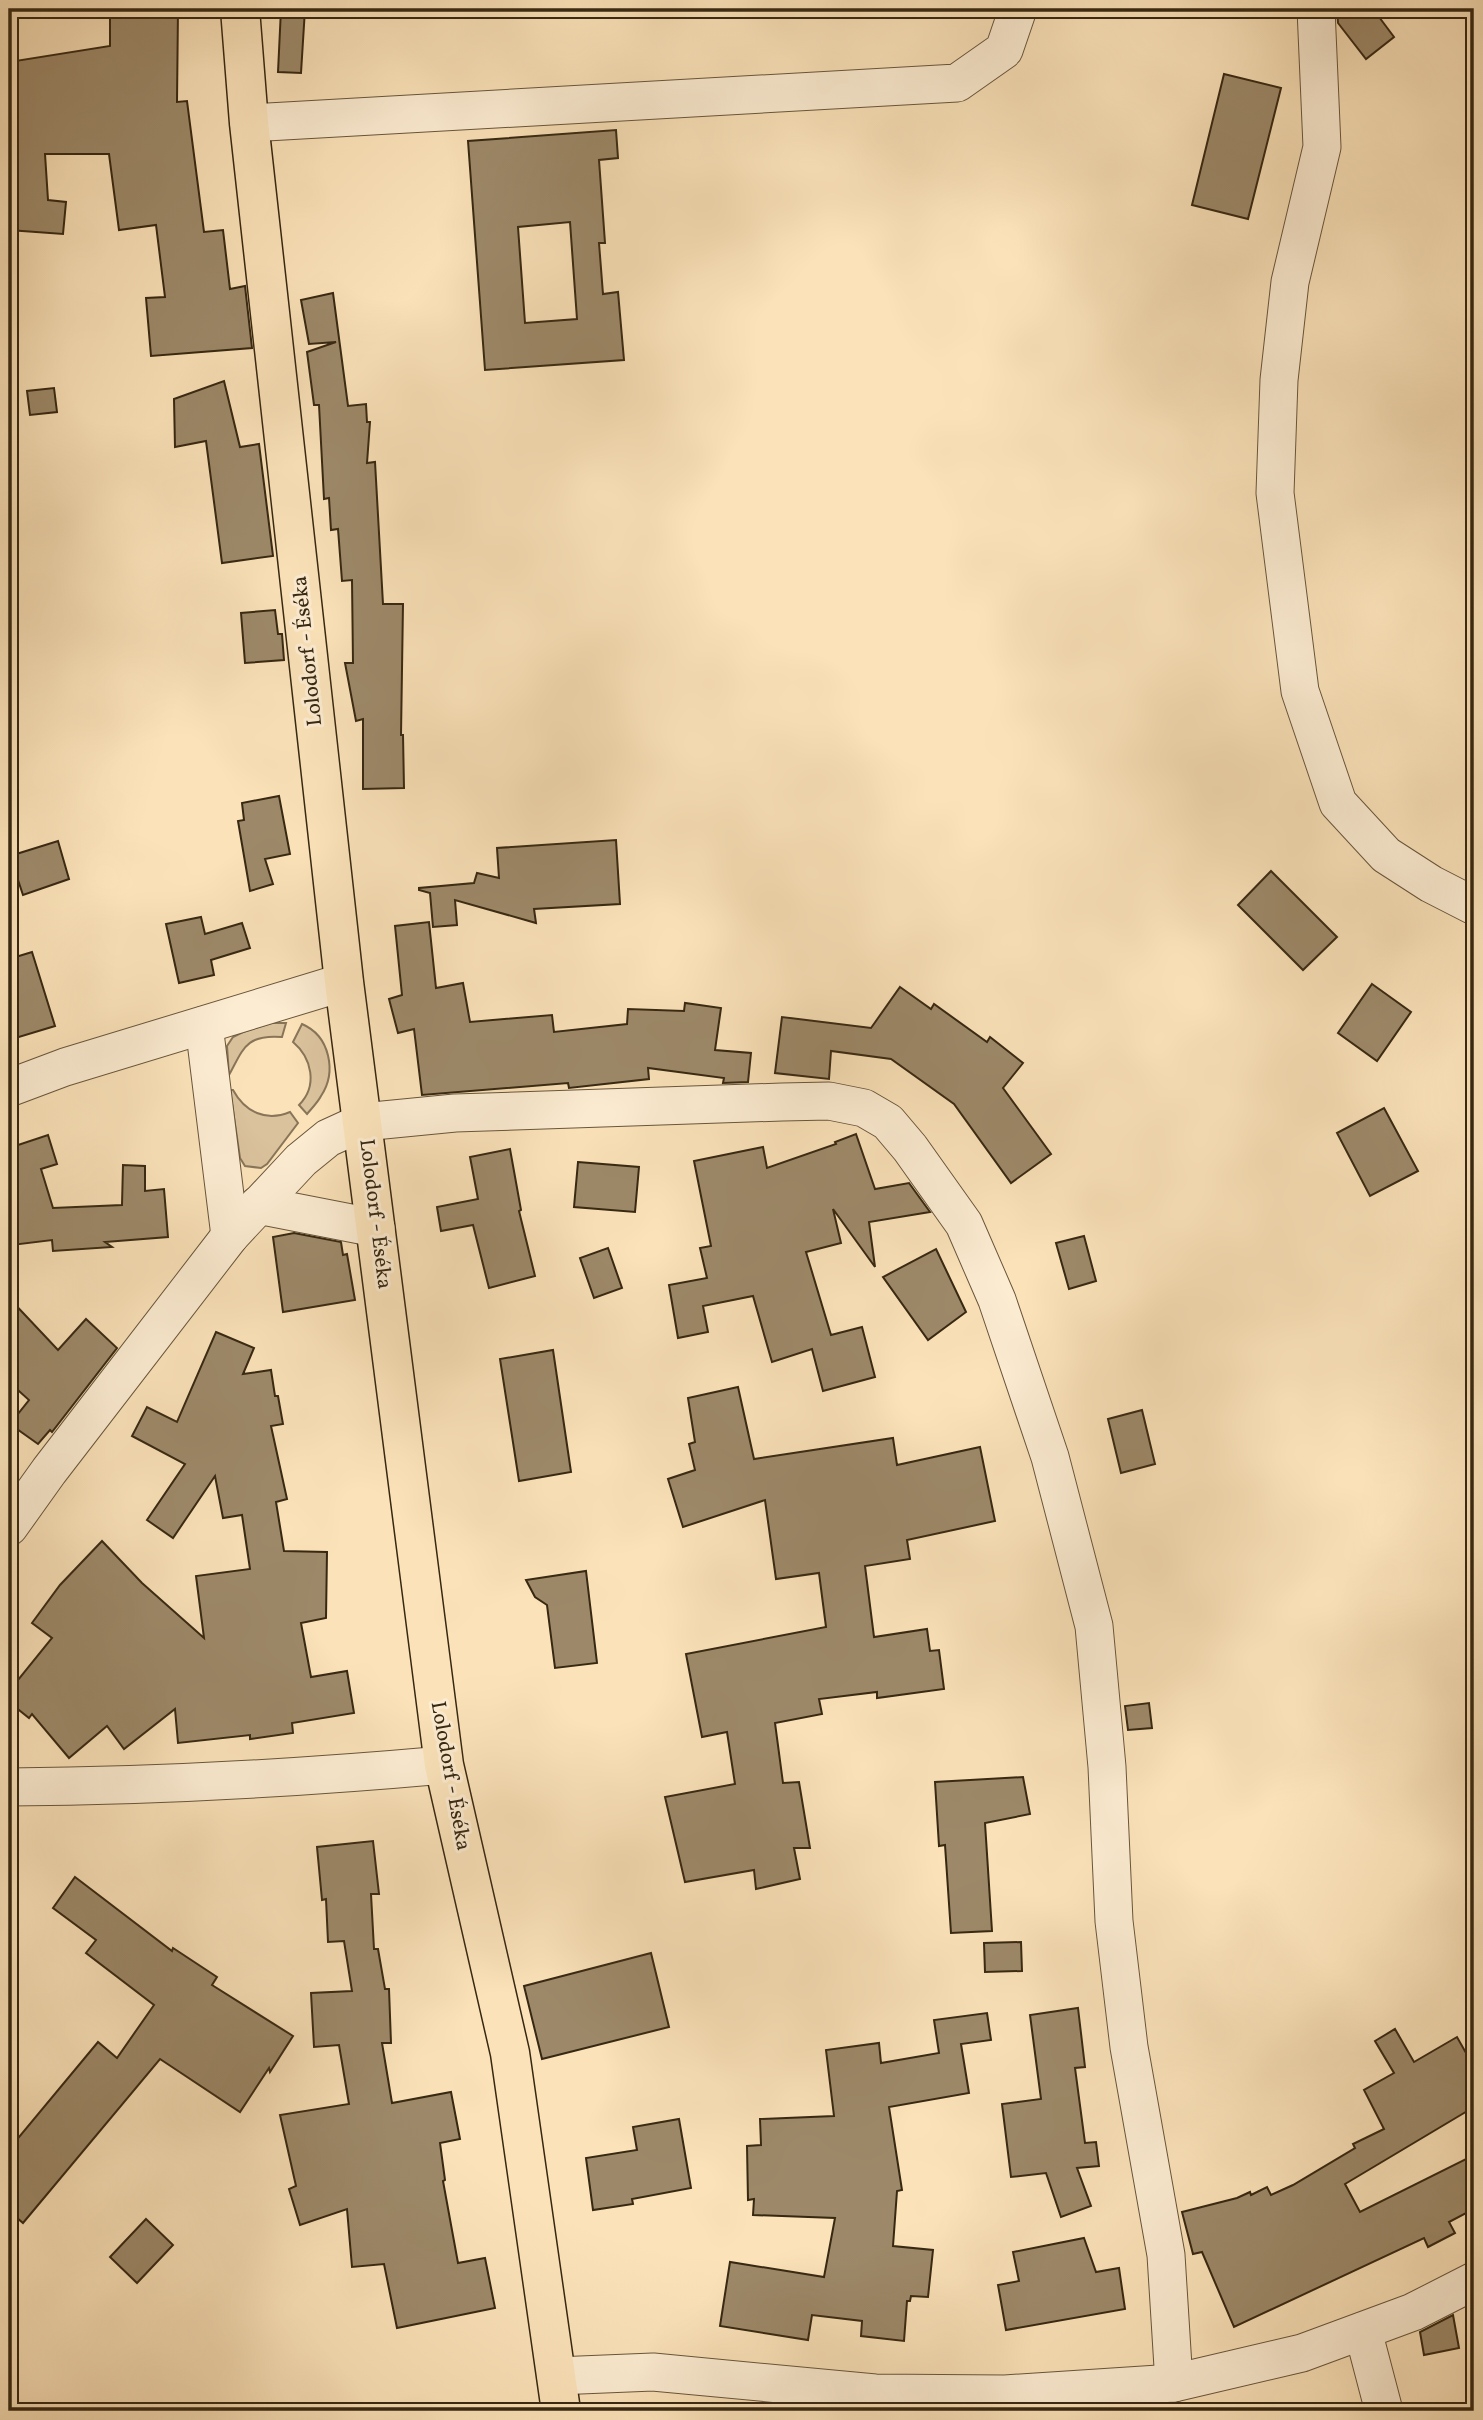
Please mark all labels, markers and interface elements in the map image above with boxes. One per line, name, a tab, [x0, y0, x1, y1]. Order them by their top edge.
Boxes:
street label: Lolodorf - Éséka	[286, 574, 330, 728]
street label: Lolodorf - Éséka	[351, 1137, 399, 1291]
street label: Lolodorf - Éséka	[423, 1699, 477, 1853]

